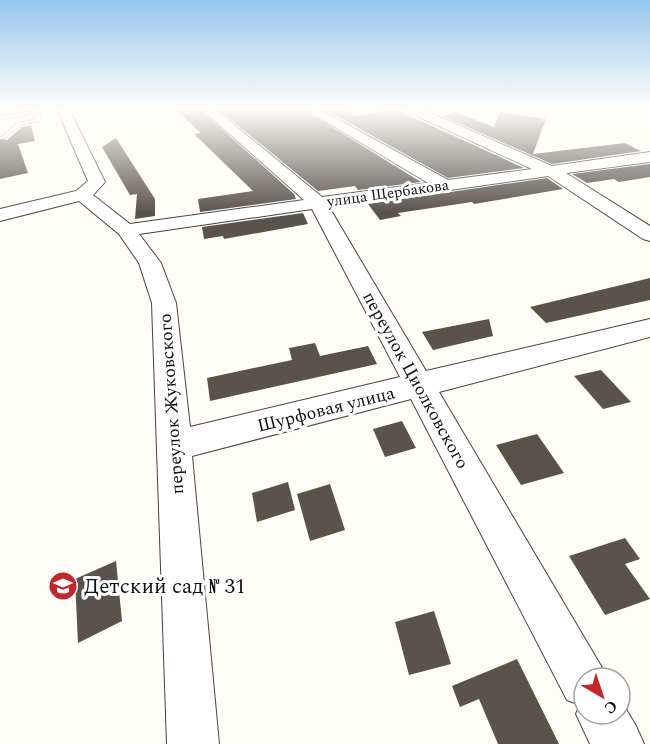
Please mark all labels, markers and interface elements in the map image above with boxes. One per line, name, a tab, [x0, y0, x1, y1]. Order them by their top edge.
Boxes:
street label: улица Щербакова	[325, 173, 451, 214]
street label: переулок Циолковского	[355, 286, 476, 474]
street label: переулок Жуковского	[152, 313, 191, 495]
street label: Шурфовая улица	[254, 379, 398, 440]
school or university icon: Детский сад № 31	[47, 570, 79, 602]
place label: Детский сад № 31	[84, 571, 246, 603]
north arrow	[572, 666, 632, 726]
text: С	[599, 694, 623, 720]

